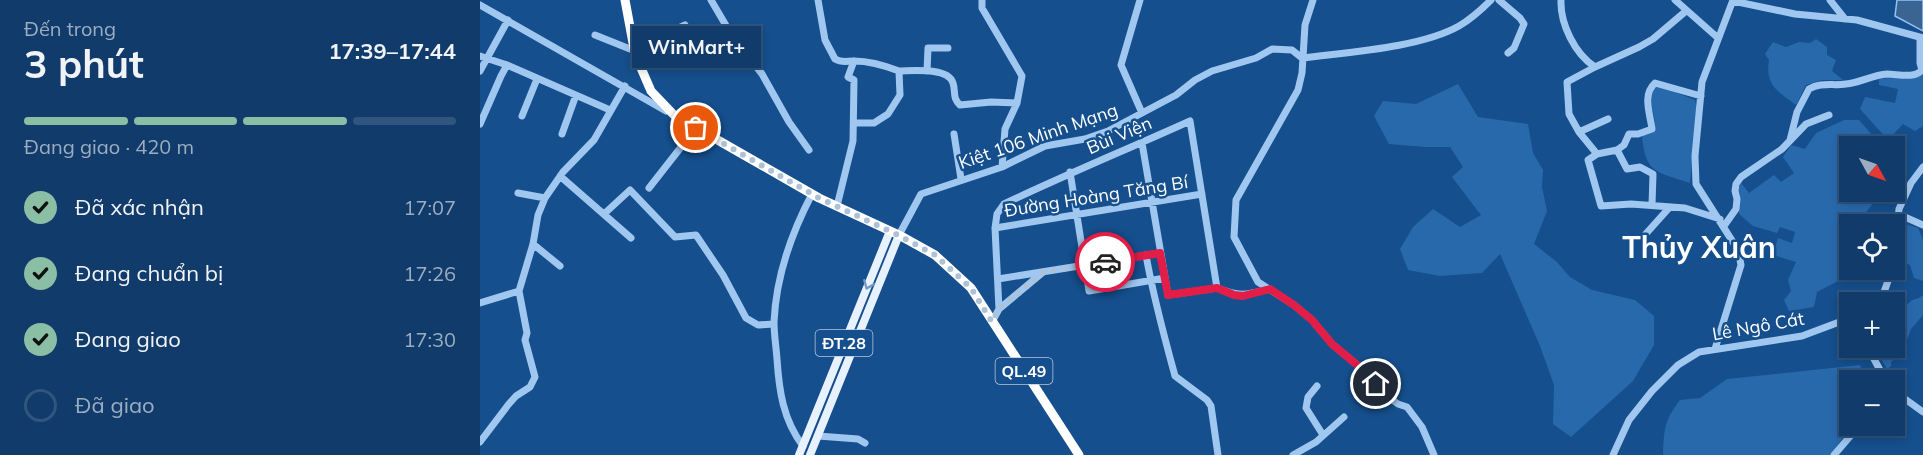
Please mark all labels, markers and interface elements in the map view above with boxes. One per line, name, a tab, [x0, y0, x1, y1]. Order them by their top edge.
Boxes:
text: Đến trong	[24, 16, 116, 41]
callout: WinMart+	[632, 26, 760, 68]
text: WinMart+	[648, 34, 745, 59]
text: 17:39–17:44	[328, 37, 456, 65]
text: 3 phút	[24, 39, 144, 88]
street label: Kiệt 106 Minh Mạng	[955, 98, 1121, 174]
pin	[670, 102, 721, 153]
icon: bag	[679, 111, 712, 144]
street label: Bùi Viện	[1083, 111, 1155, 159]
text: Đang giao · 420 m	[24, 134, 194, 159]
north arrow	[1839, 136, 1905, 202]
map controls	[1839, 136, 1905, 436]
street label: Đường Hoàng Tăng Bí	[1003, 170, 1191, 222]
icon: check	[24, 191, 57, 224]
text: Đã xác nhận	[75, 193, 204, 221]
text: 17:07	[403, 195, 456, 220]
button: locate	[1839, 214, 1905, 280]
district label: Thủy Xuân	[1622, 228, 1776, 266]
courier	[1075, 232, 1135, 292]
icon: car	[1089, 246, 1122, 279]
icon: check	[24, 257, 57, 290]
text: Đang chuẩn bị	[75, 259, 223, 287]
text: 17:26	[403, 261, 456, 286]
one-way arrow	[863, 279, 875, 290]
button: +	[1839, 292, 1905, 358]
street label: Lê Ngô Cát	[1710, 307, 1806, 345]
icon: check	[24, 323, 57, 356]
text: Đang giao	[75, 325, 181, 353]
text: 17:30	[403, 327, 456, 352]
road number: ĐT.28	[816, 330, 872, 356]
road number: QL.49	[996, 358, 1052, 384]
pin	[1350, 358, 1401, 409]
icon: home	[1359, 367, 1392, 400]
button: −	[1839, 370, 1905, 436]
text: Đã giao	[75, 391, 155, 419]

